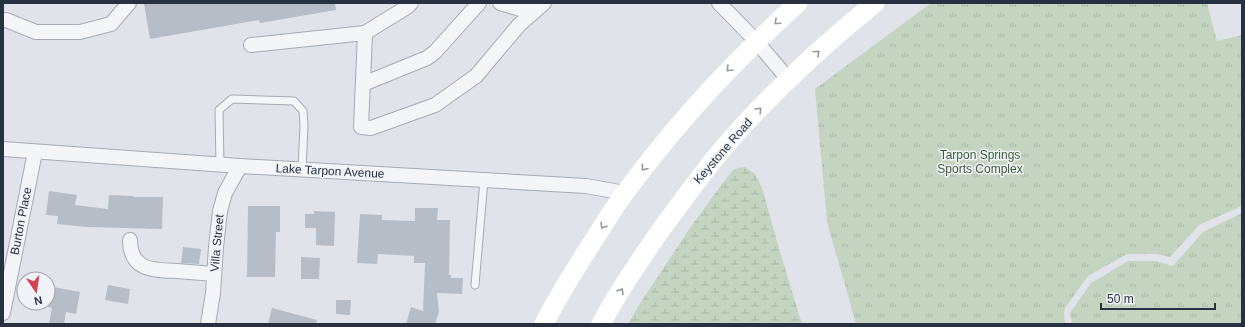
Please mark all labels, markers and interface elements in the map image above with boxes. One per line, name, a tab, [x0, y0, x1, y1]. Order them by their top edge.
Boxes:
one-way arrow	[774, 17, 782, 25]
one-way arrow	[812, 50, 820, 58]
one-way arrow	[726, 64, 734, 72]
one-way arrow	[754, 107, 762, 115]
street label: Keystone Road	[691, 115, 755, 187]
park label: Tarpon Springs Sports Complex	[937, 148, 1023, 176]
street label: Lake Tarpon Avenue	[275, 161, 385, 181]
one-way arrow	[642, 164, 649, 171]
street label: Burton Place	[8, 186, 34, 256]
street label: Villa Street	[208, 213, 227, 272]
one-way arrow	[600, 222, 608, 229]
north arrow	[16, 271, 56, 311]
scale bar	[1101, 285, 1215, 311]
one-way arrow	[616, 288, 624, 295]
text: 50 m	[1107, 292, 1134, 306]
text: N	[33, 294, 43, 307]

